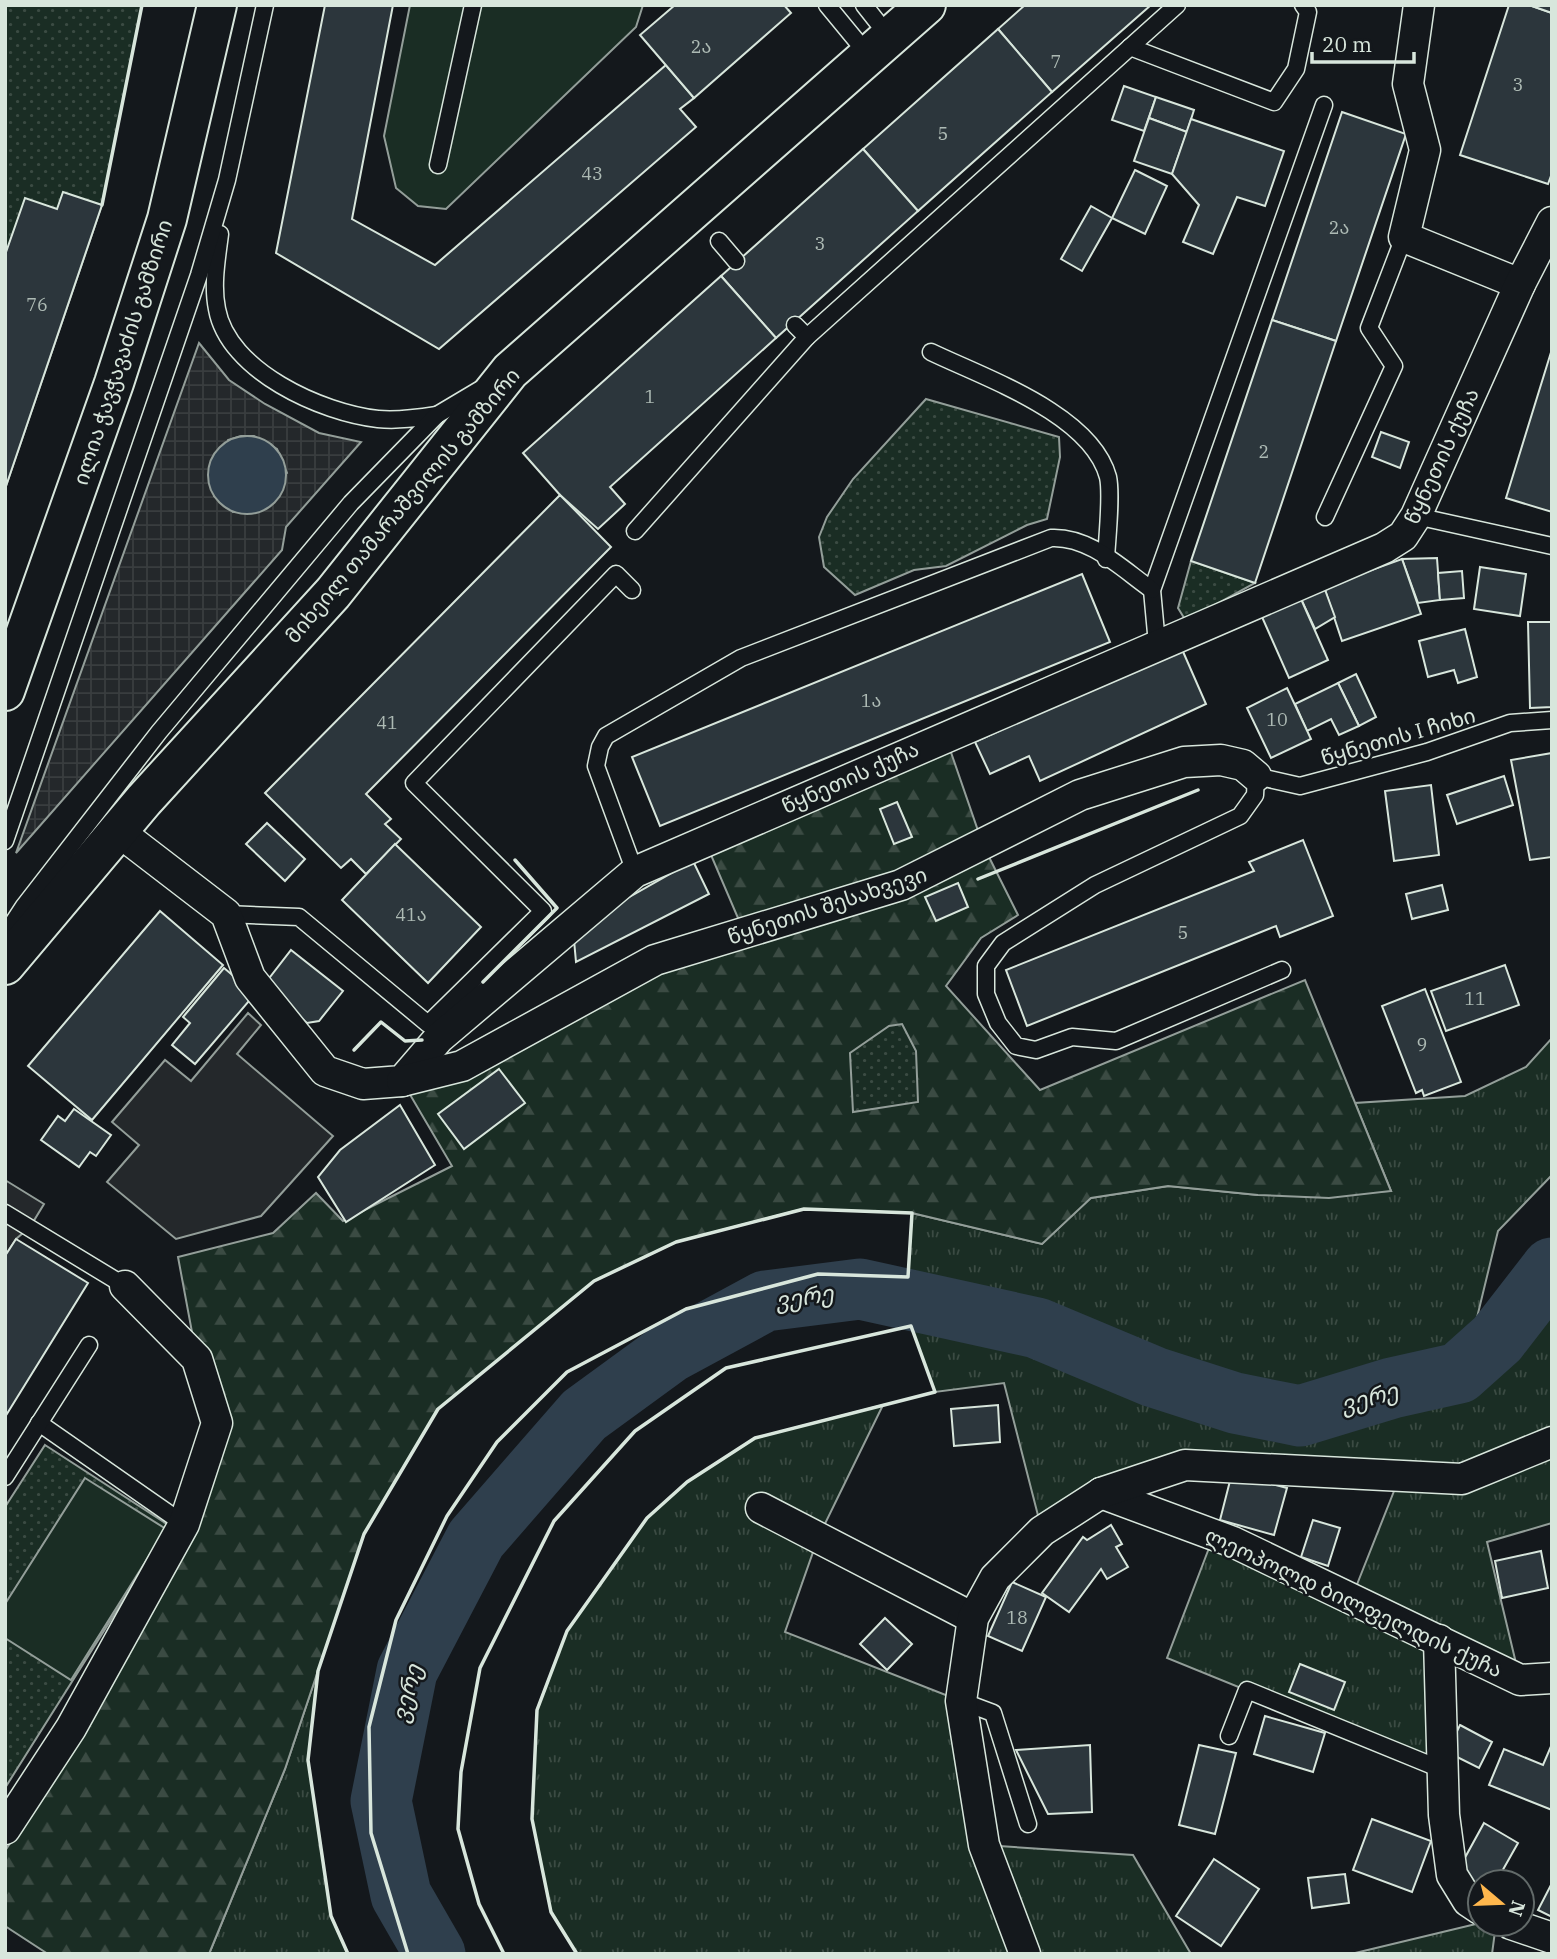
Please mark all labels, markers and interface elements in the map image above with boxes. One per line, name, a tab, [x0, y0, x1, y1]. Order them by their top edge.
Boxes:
scale bar	[1312, 21, 1414, 65]
text: 20 m	[1322, 30, 1372, 58]
house number: 2ა	[691, 35, 711, 58]
house number: 7	[1051, 50, 1061, 73]
house number: 3	[1513, 73, 1523, 96]
house number: 5	[938, 122, 948, 145]
house number: 43	[581, 162, 603, 185]
street label: ილია ჭავჭავაძის გამზირი	[66, 216, 178, 488]
house number: 2ა	[1329, 216, 1349, 239]
house number: 3	[815, 232, 825, 255]
house number: 76	[26, 293, 48, 316]
street label: მიხეილ თამარაშვილის გამზირი	[278, 362, 526, 648]
street label: წყნეთის ქუჩა	[1397, 383, 1485, 529]
house number: 1	[645, 385, 655, 408]
house number: 2	[1259, 440, 1269, 463]
house number: 1ა	[861, 689, 881, 712]
street label: წყნეთის I ჩიხი	[1317, 701, 1479, 771]
house number: 10	[1266, 708, 1288, 731]
house number: 41	[376, 711, 398, 734]
street label: წყნეთის ქუჩა	[777, 734, 923, 820]
street label: წყნეთის შესახვევი	[724, 860, 930, 950]
house number: 41ა	[395, 903, 427, 926]
house number: 5	[1178, 921, 1188, 944]
house number: 11	[1464, 987, 1486, 1010]
house number: 9	[1417, 1033, 1427, 1056]
water label: ვერე	[773, 1277, 837, 1315]
water label: ვერე	[1337, 1375, 1403, 1419]
street label: ლეოპოლდ ბილფელდის ქუჩა	[1201, 1521, 1507, 1683]
house number: 18	[1006, 1606, 1028, 1629]
water label: ვერე	[384, 1659, 428, 1725]
north arrow	[1466, 1868, 1536, 1938]
text: N	[1503, 1898, 1531, 1920]

